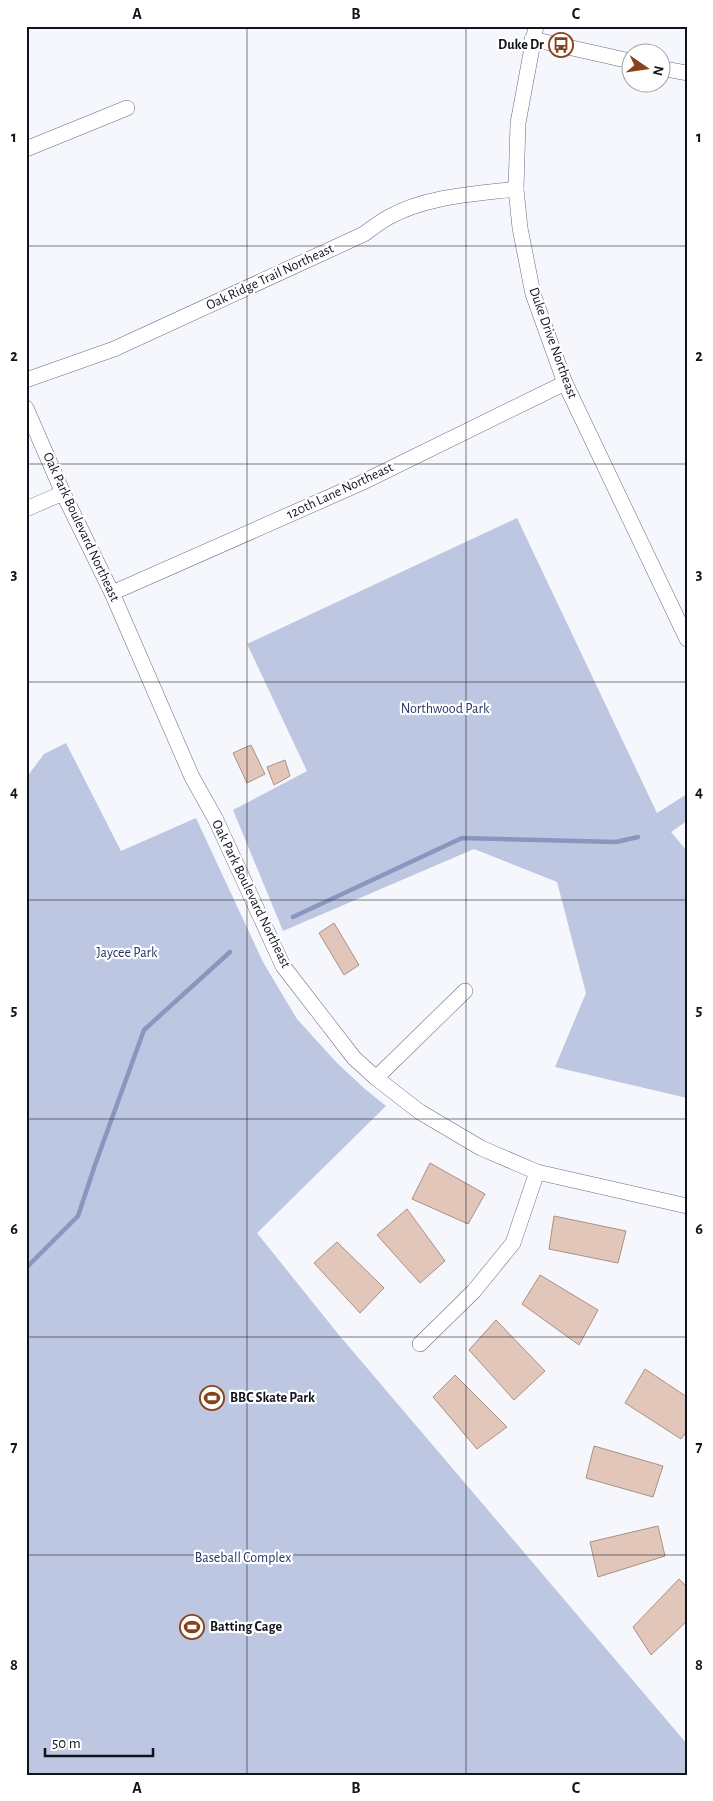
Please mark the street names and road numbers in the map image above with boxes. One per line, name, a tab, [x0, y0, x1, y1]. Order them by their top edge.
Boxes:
street label: Oak Ridge Trail Northeast	[204, 241, 336, 313]
street label: Duke Drive Northeast	[526, 285, 580, 401]
street label: Oak Park Boulevard Northeast	[40, 450, 122, 604]
street label: 120th Lane Northeast	[285, 460, 396, 522]
street label: Oak Park Boulevard Northeast	[209, 818, 293, 971]

